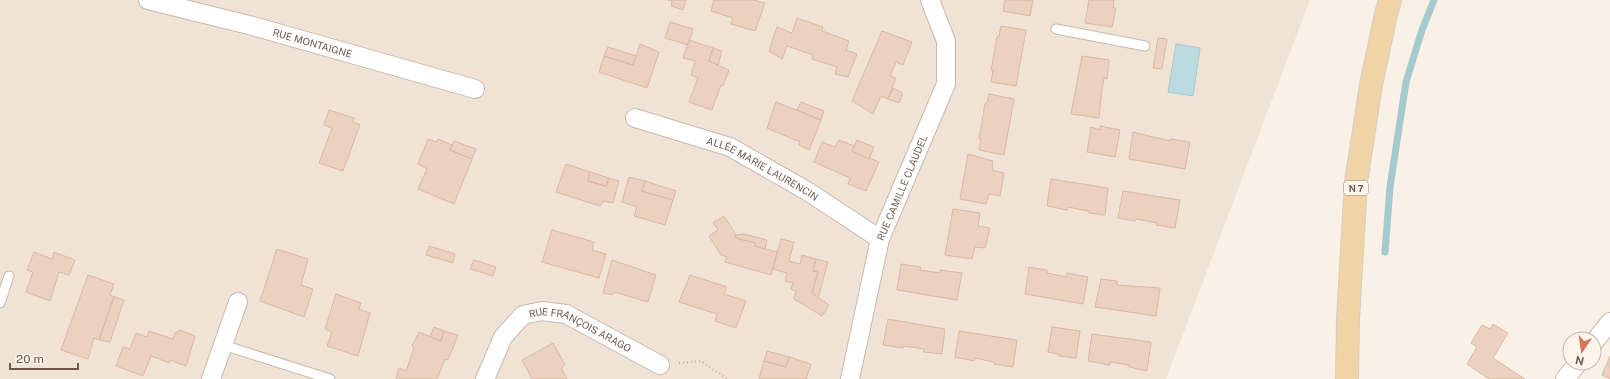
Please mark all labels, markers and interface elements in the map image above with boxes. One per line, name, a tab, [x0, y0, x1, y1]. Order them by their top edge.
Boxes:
street label: RUE MONTAIGNE	[271, 26, 354, 60]
street label: RUE CAMILLE CLAUDEL	[874, 133, 930, 242]
street label: ALLÉE MARIE LAURENCIN	[705, 134, 821, 203]
road number: N 7	[1344, 181, 1368, 195]
street label: RUE FRANÇOIS ARAGO	[528, 305, 634, 354]
north arrow	[1562, 331, 1602, 371]
scale bar	[10, 345, 78, 371]
text: 20 m	[16, 352, 44, 366]
text: N	[1574, 354, 1585, 368]

